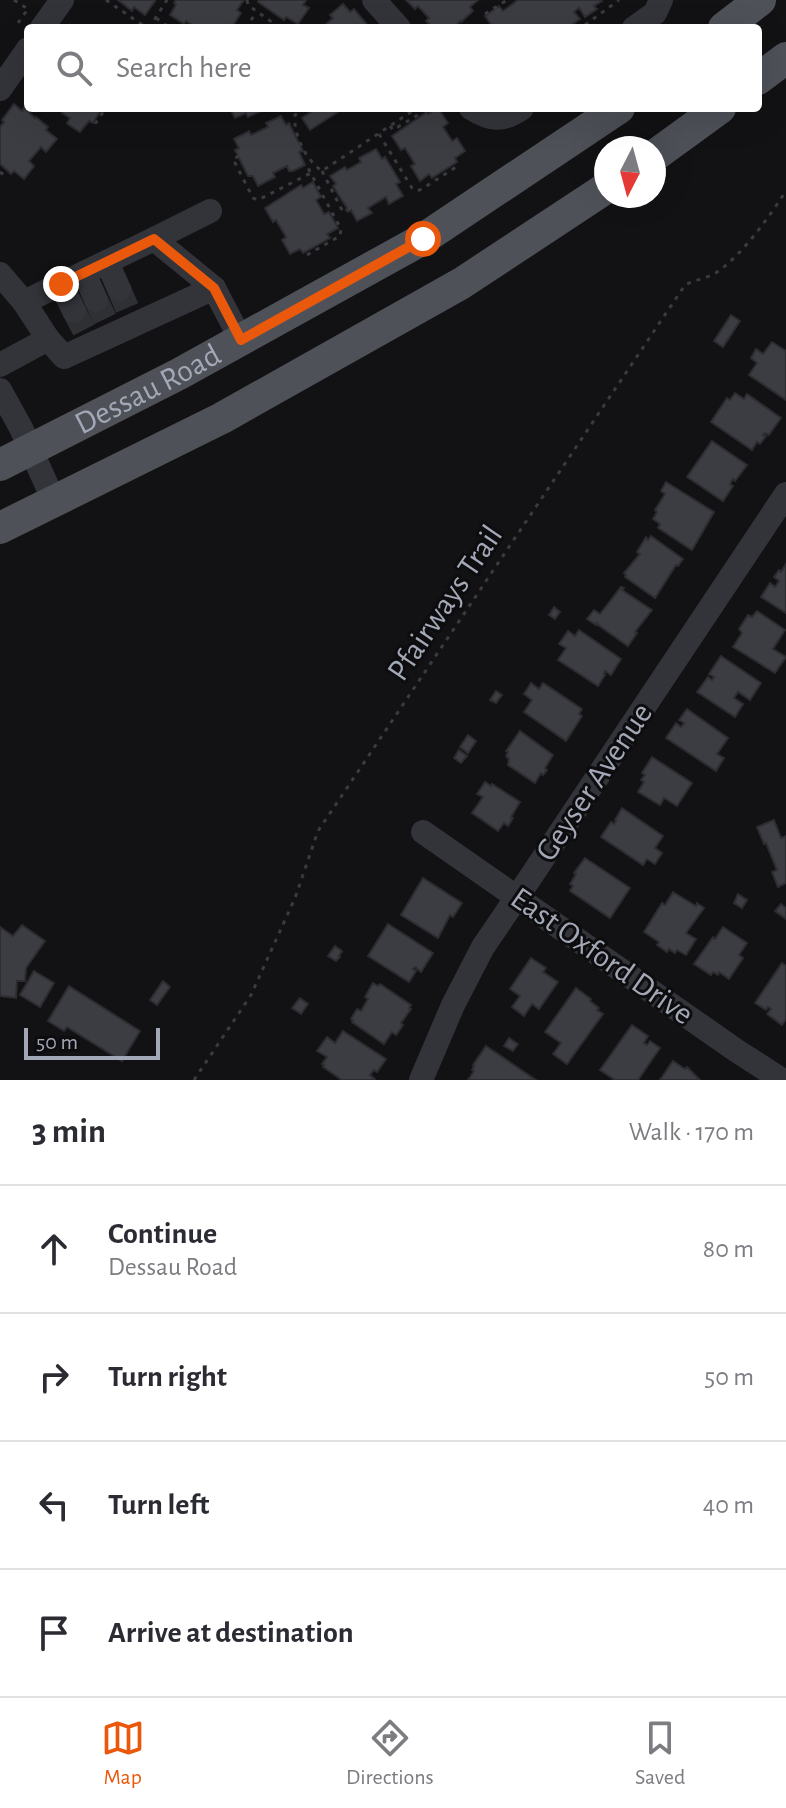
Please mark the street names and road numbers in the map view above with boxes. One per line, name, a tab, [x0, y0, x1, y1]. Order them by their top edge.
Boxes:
street label: Dessau Road	[70, 338, 226, 440]
street label: Pfairways Trail	[382, 520, 508, 686]
street label: Geyser Avenue	[530, 697, 658, 867]
street label: East Oxford Drive	[505, 881, 699, 1031]

